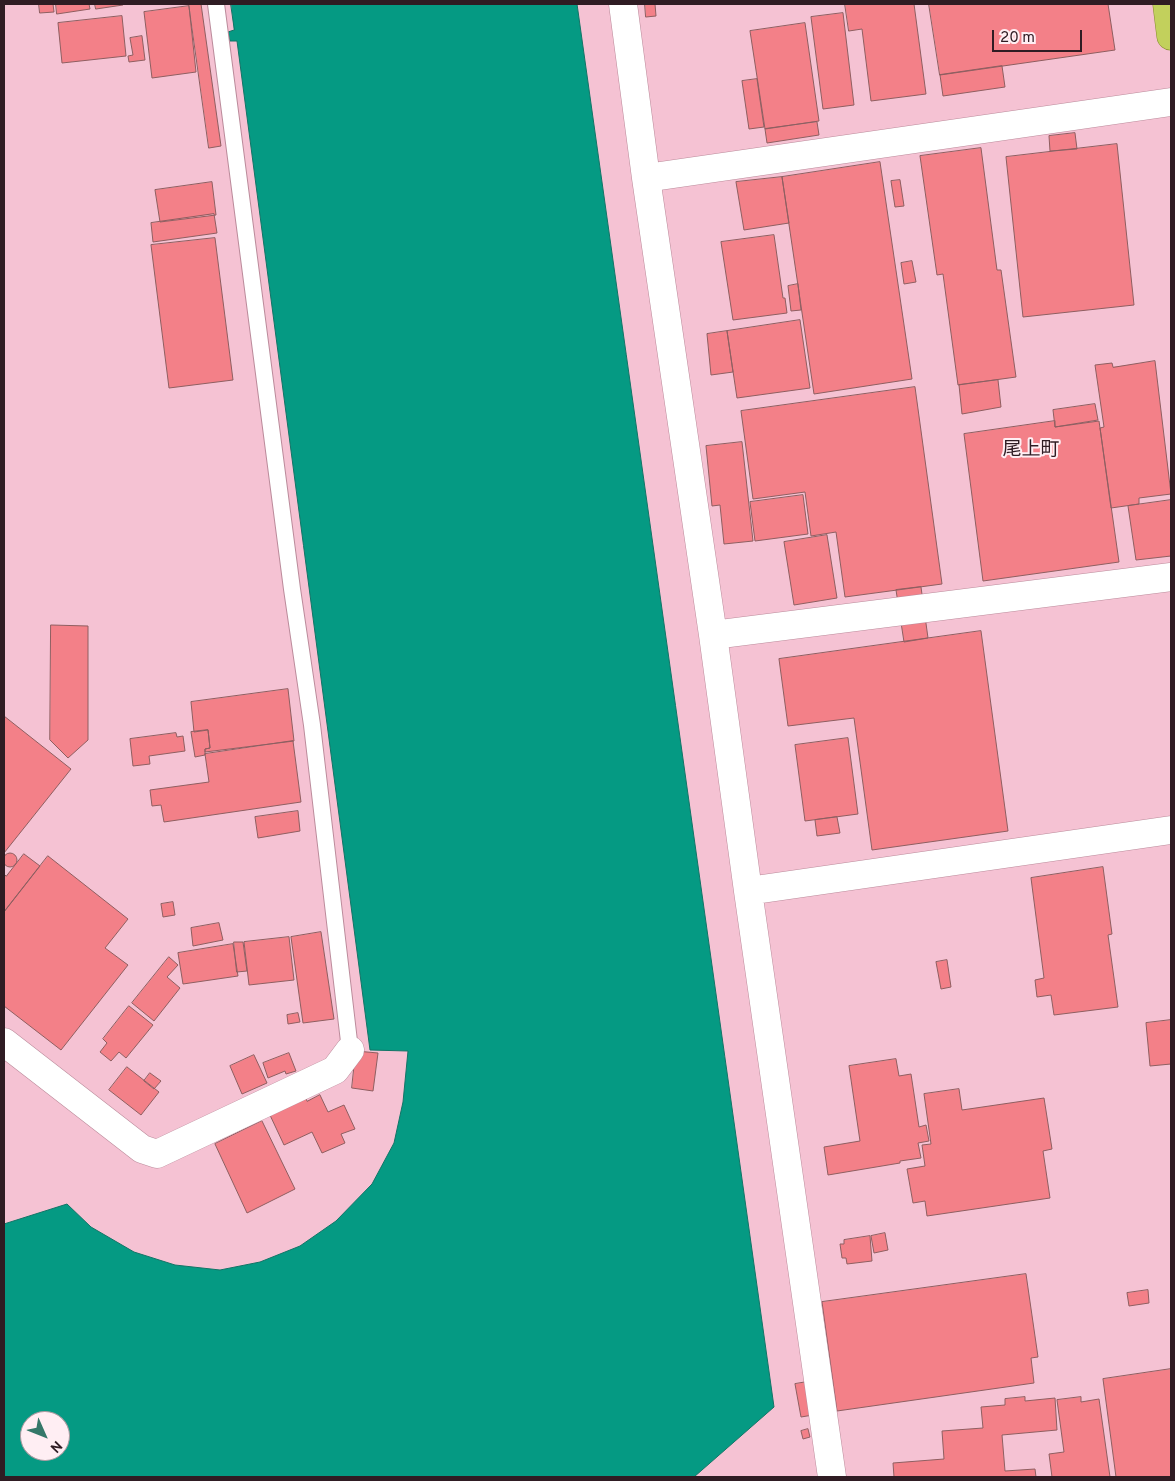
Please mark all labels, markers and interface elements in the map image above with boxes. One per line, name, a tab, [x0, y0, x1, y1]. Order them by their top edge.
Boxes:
scale bar	[995, 20, 1085, 52]
text: 20 m	[1000, 29, 1035, 48]
district label: 尾上町	[1003, 440, 1059, 462]
north arrow	[20, 1411, 70, 1461]
text: N	[46, 1437, 65, 1456]

